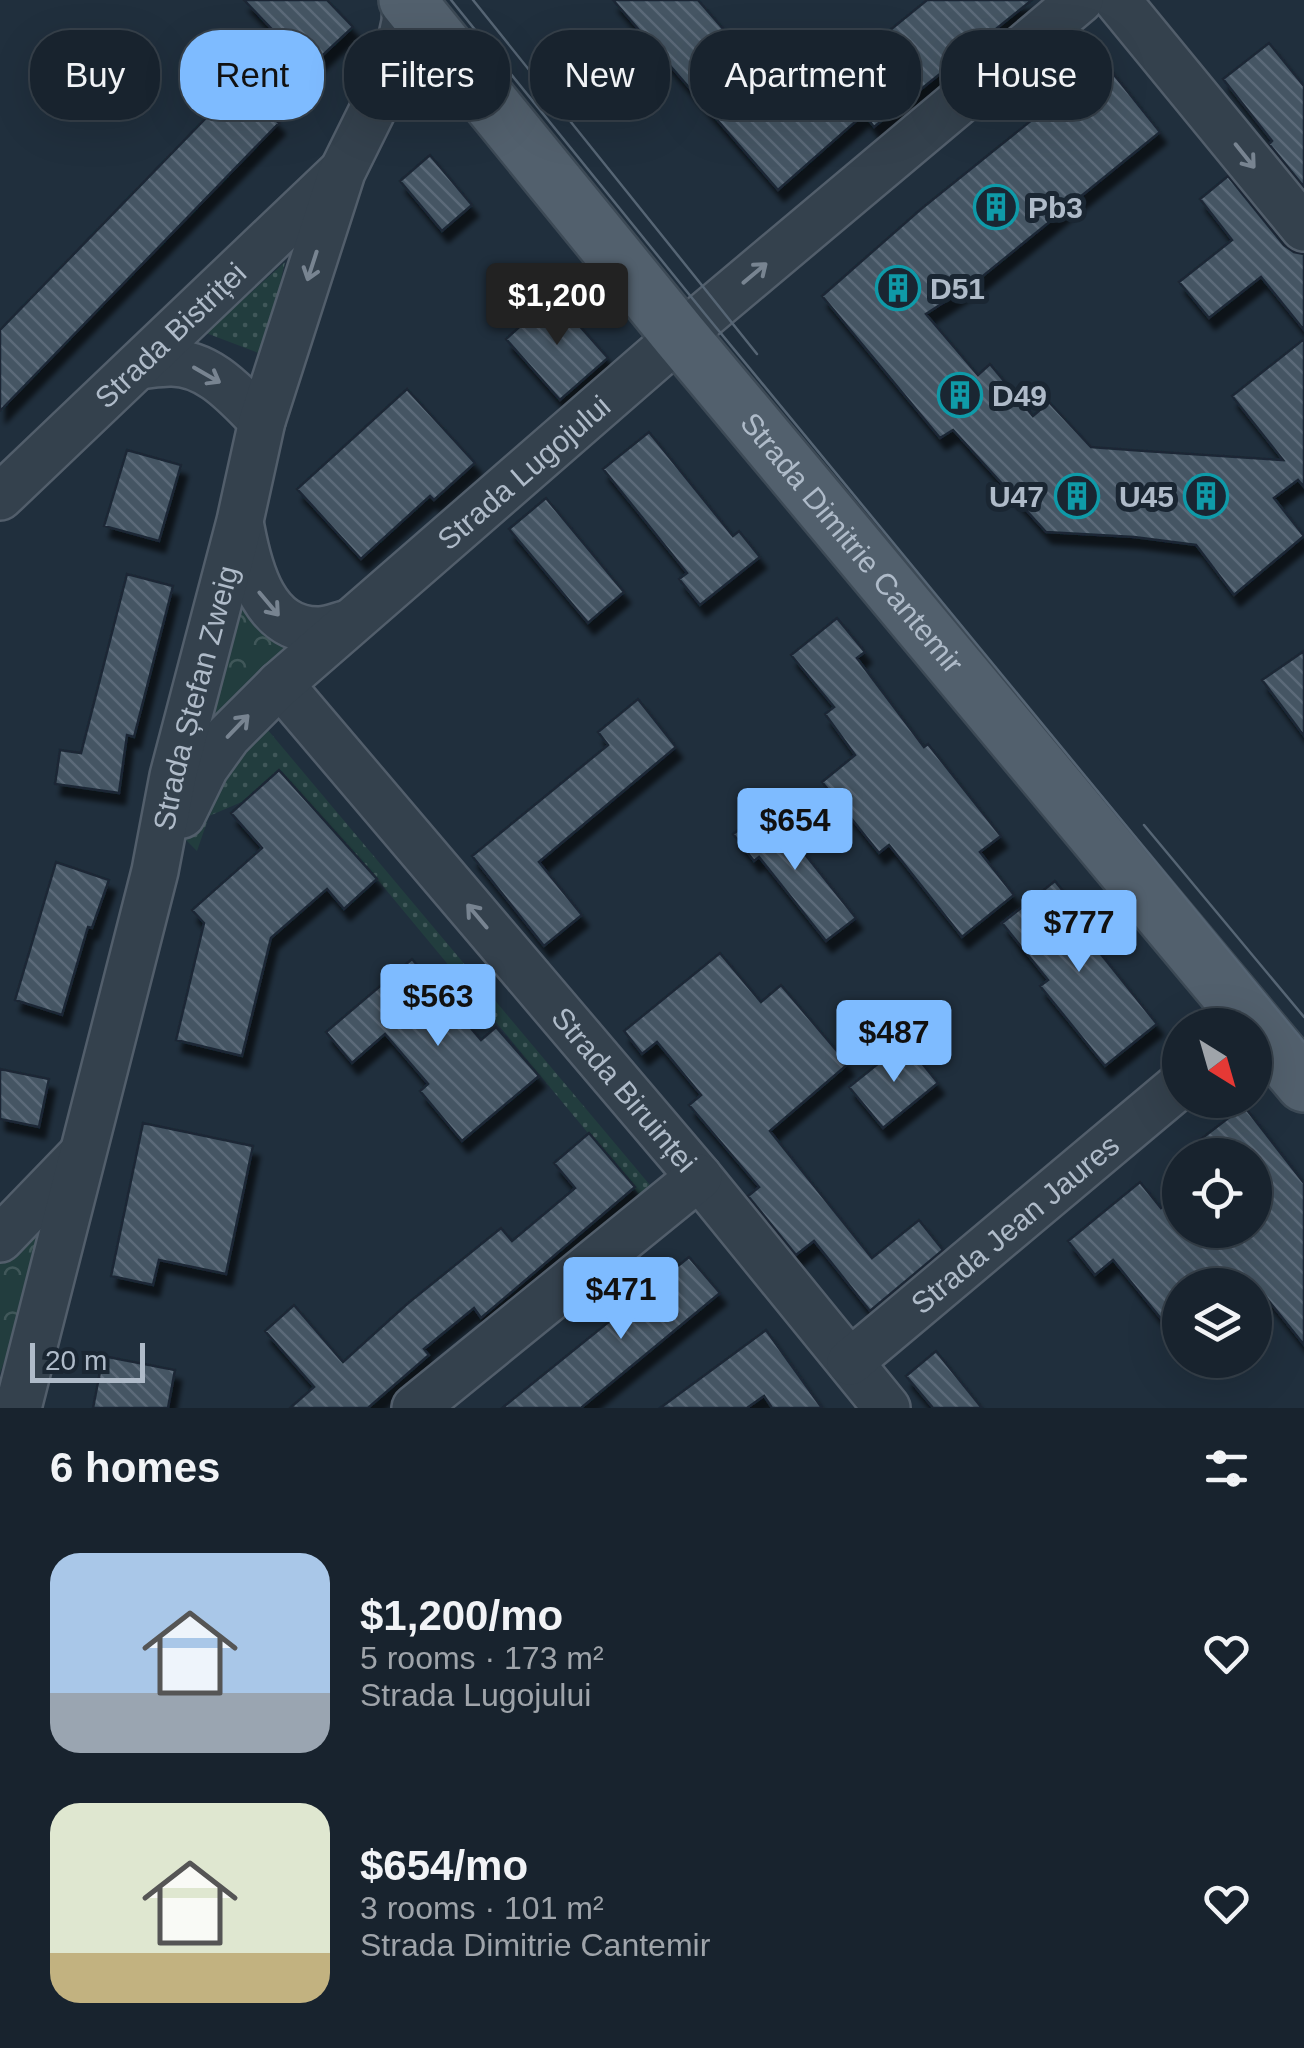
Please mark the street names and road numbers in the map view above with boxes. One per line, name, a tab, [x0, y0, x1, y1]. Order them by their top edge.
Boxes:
street label: Strada Bistriței	[88, 256, 252, 414]
street label: Strada Lugojului	[431, 389, 616, 556]
street label: Strada Dimitrie Cantemir	[734, 406, 970, 679]
street label: Strada Ștefan Zweig	[147, 562, 244, 833]
street label: Strada Biruinței	[546, 1001, 704, 1178]
street label: Strada Jean Jaures	[904, 1127, 1125, 1320]

